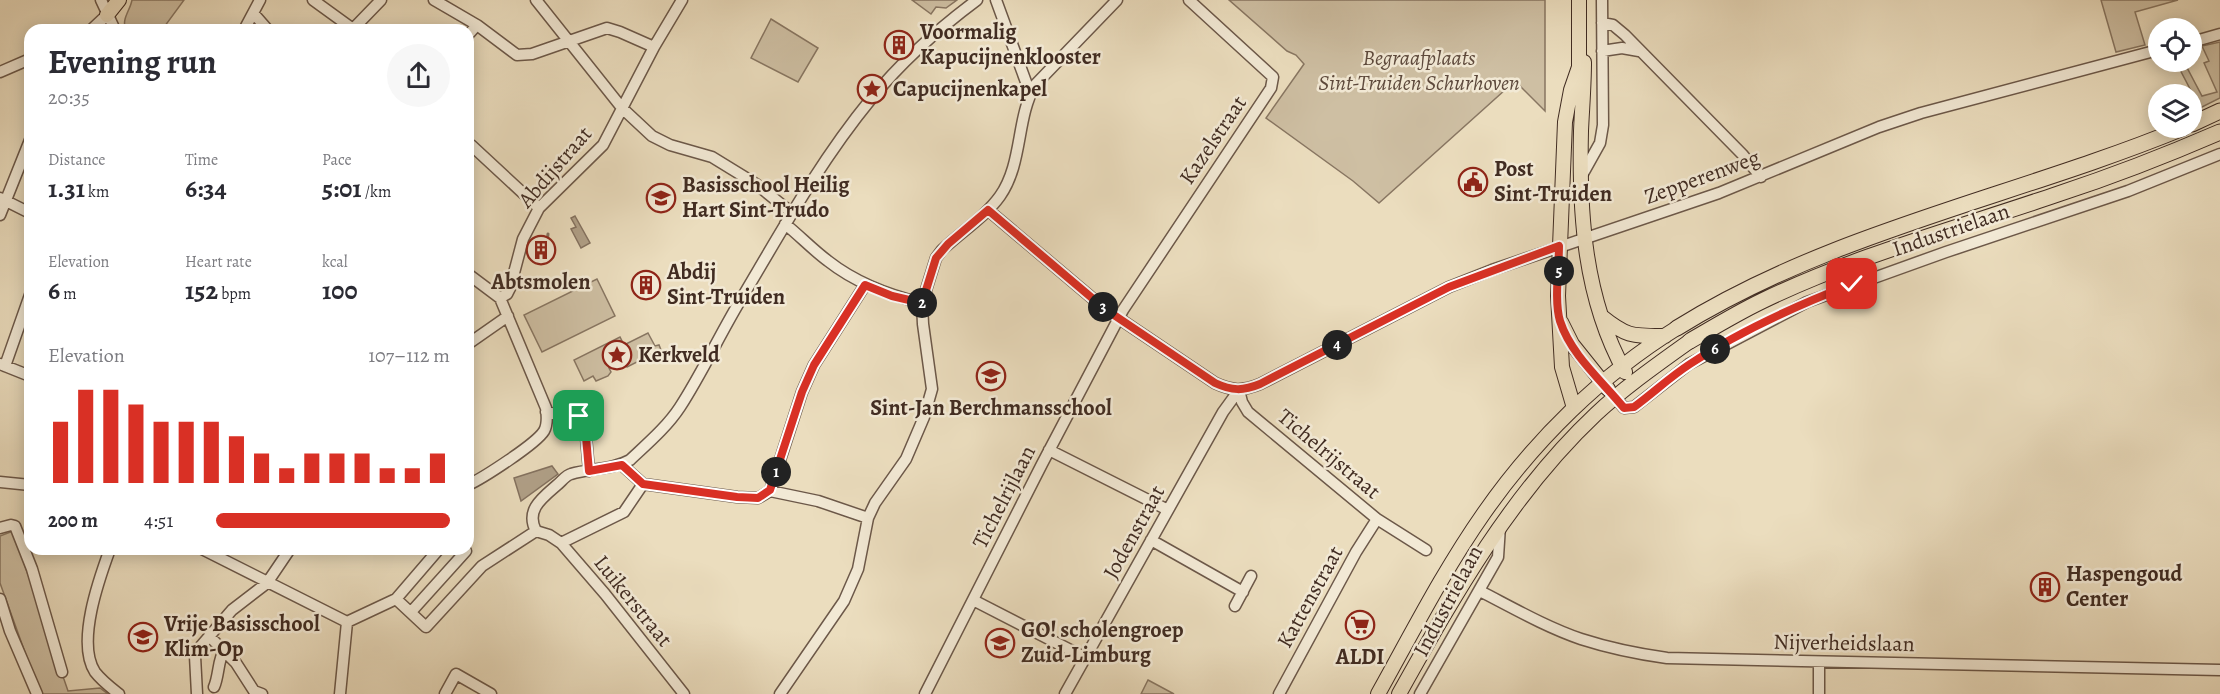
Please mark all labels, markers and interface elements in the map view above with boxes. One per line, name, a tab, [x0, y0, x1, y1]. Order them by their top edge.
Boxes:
place label: Voormalig Kapucijnenklooster	[919, 17, 1101, 72]
map controls	[2148, 18, 2202, 138]
button: locate	[2148, 18, 2202, 72]
building icon: Voormalig Kapucijnenklooster	[883, 29, 915, 61]
text: Evening run	[48, 39, 217, 84]
park label: Begraafplaats Sint-Truiden Schurhoven	[1318, 43, 1520, 98]
button: share	[387, 44, 450, 107]
place icon: Capucijnenkapel	[856, 73, 888, 105]
place label: Capucijnenkapel	[893, 74, 1047, 104]
text: 20:35	[48, 84, 90, 111]
button: layers	[2148, 84, 2202, 138]
street label: Kazelstraat	[1172, 90, 1254, 190]
street label: Abdijstraat	[510, 120, 599, 215]
street label: Zepperenweg	[1640, 142, 1764, 212]
text: Distance	[48, 149, 105, 171]
text: Time	[185, 149, 218, 171]
text: Pace	[322, 149, 352, 171]
place label: Post Sint-Truiden	[1494, 154, 1612, 209]
public building icon: Post Sint-Truiden	[1457, 166, 1489, 198]
place label: Basisschool Heilig Hart Sint-Trudo	[682, 170, 850, 225]
text: 1.31	[48, 171, 85, 206]
text: 6:34	[185, 171, 227, 206]
text: 5:01	[322, 171, 362, 206]
text: km	[85, 181, 109, 203]
text: /km	[362, 181, 391, 203]
school or university icon: Basisschool Heilig Hart Sint-Trudo	[645, 182, 677, 214]
street label: Industrielaan	[1888, 196, 2014, 264]
building icon: Abtsmolen	[525, 234, 557, 266]
text: Elevation	[48, 251, 109, 273]
text: Heart rate	[185, 251, 252, 273]
text: kcal	[322, 251, 348, 273]
pin: 5	[1544, 256, 1574, 286]
place label: Abdij Sint-Truiden	[666, 257, 785, 312]
pin	[1826, 258, 1877, 309]
text: 5	[1556, 260, 1562, 282]
place label: Abtsmolen	[490, 267, 591, 297]
icon: check	[1835, 267, 1868, 300]
building icon: Abdij Sint-Truiden	[630, 269, 662, 301]
text: 6	[48, 273, 60, 308]
text: 152	[185, 273, 218, 308]
text: 100	[322, 273, 357, 308]
text: m	[60, 283, 77, 305]
text: bpm	[218, 283, 251, 305]
pin: 2	[907, 288, 937, 318]
text: 2	[918, 292, 926, 314]
pin: 3	[1088, 292, 1118, 322]
text: 3	[1100, 296, 1106, 318]
pin: 4	[1322, 330, 1352, 360]
text: 4	[1333, 334, 1341, 356]
pin: 6	[1700, 334, 1730, 364]
text: 6	[1711, 338, 1719, 360]
place icon: Kerkveld	[601, 339, 633, 371]
place label: Kerkveld	[638, 340, 720, 370]
text: Elevation	[48, 342, 125, 369]
text: 107–112 m	[368, 342, 450, 369]
school or university icon: Sint-Jan Berchmansschool	[975, 360, 1007, 392]
pin	[553, 390, 604, 441]
place label: Sint-Jan Berchmansschool	[870, 393, 1112, 423]
icon: arrive	[562, 399, 595, 432]
street label: Tichelrijstraat	[1271, 402, 1387, 506]
street label: Tichelrijlaan	[965, 440, 1043, 554]
pin: 1	[761, 457, 791, 487]
text: 1	[773, 461, 779, 483]
street label: Jodenstraat	[1096, 480, 1172, 584]
text: 200 m	[48, 507, 98, 534]
text: 4:51	[144, 507, 173, 534]
street label: Industrielaan	[1406, 540, 1490, 662]
street label: Kattenstraat	[1270, 541, 1350, 653]
street label: Luikerstraat	[587, 549, 679, 653]
place label: Haspengoud Center	[2066, 559, 2183, 614]
building icon: Haspengoud Center	[2029, 571, 2061, 603]
place label: Vrije Basisschool Klim-Op	[163, 609, 320, 664]
supermarket icon: ALDI	[1344, 609, 1376, 641]
place label: GO! scholengroep Zuid-Limburg	[1021, 615, 1184, 670]
school or university icon: Vrije Basisschool Klim-Op	[127, 621, 159, 653]
school or university icon: GO! scholengroep Zuid-Limburg	[984, 627, 1016, 659]
street label: Nijverheidslaan	[1773, 627, 1915, 659]
place label: ALDI	[1335, 642, 1384, 672]

